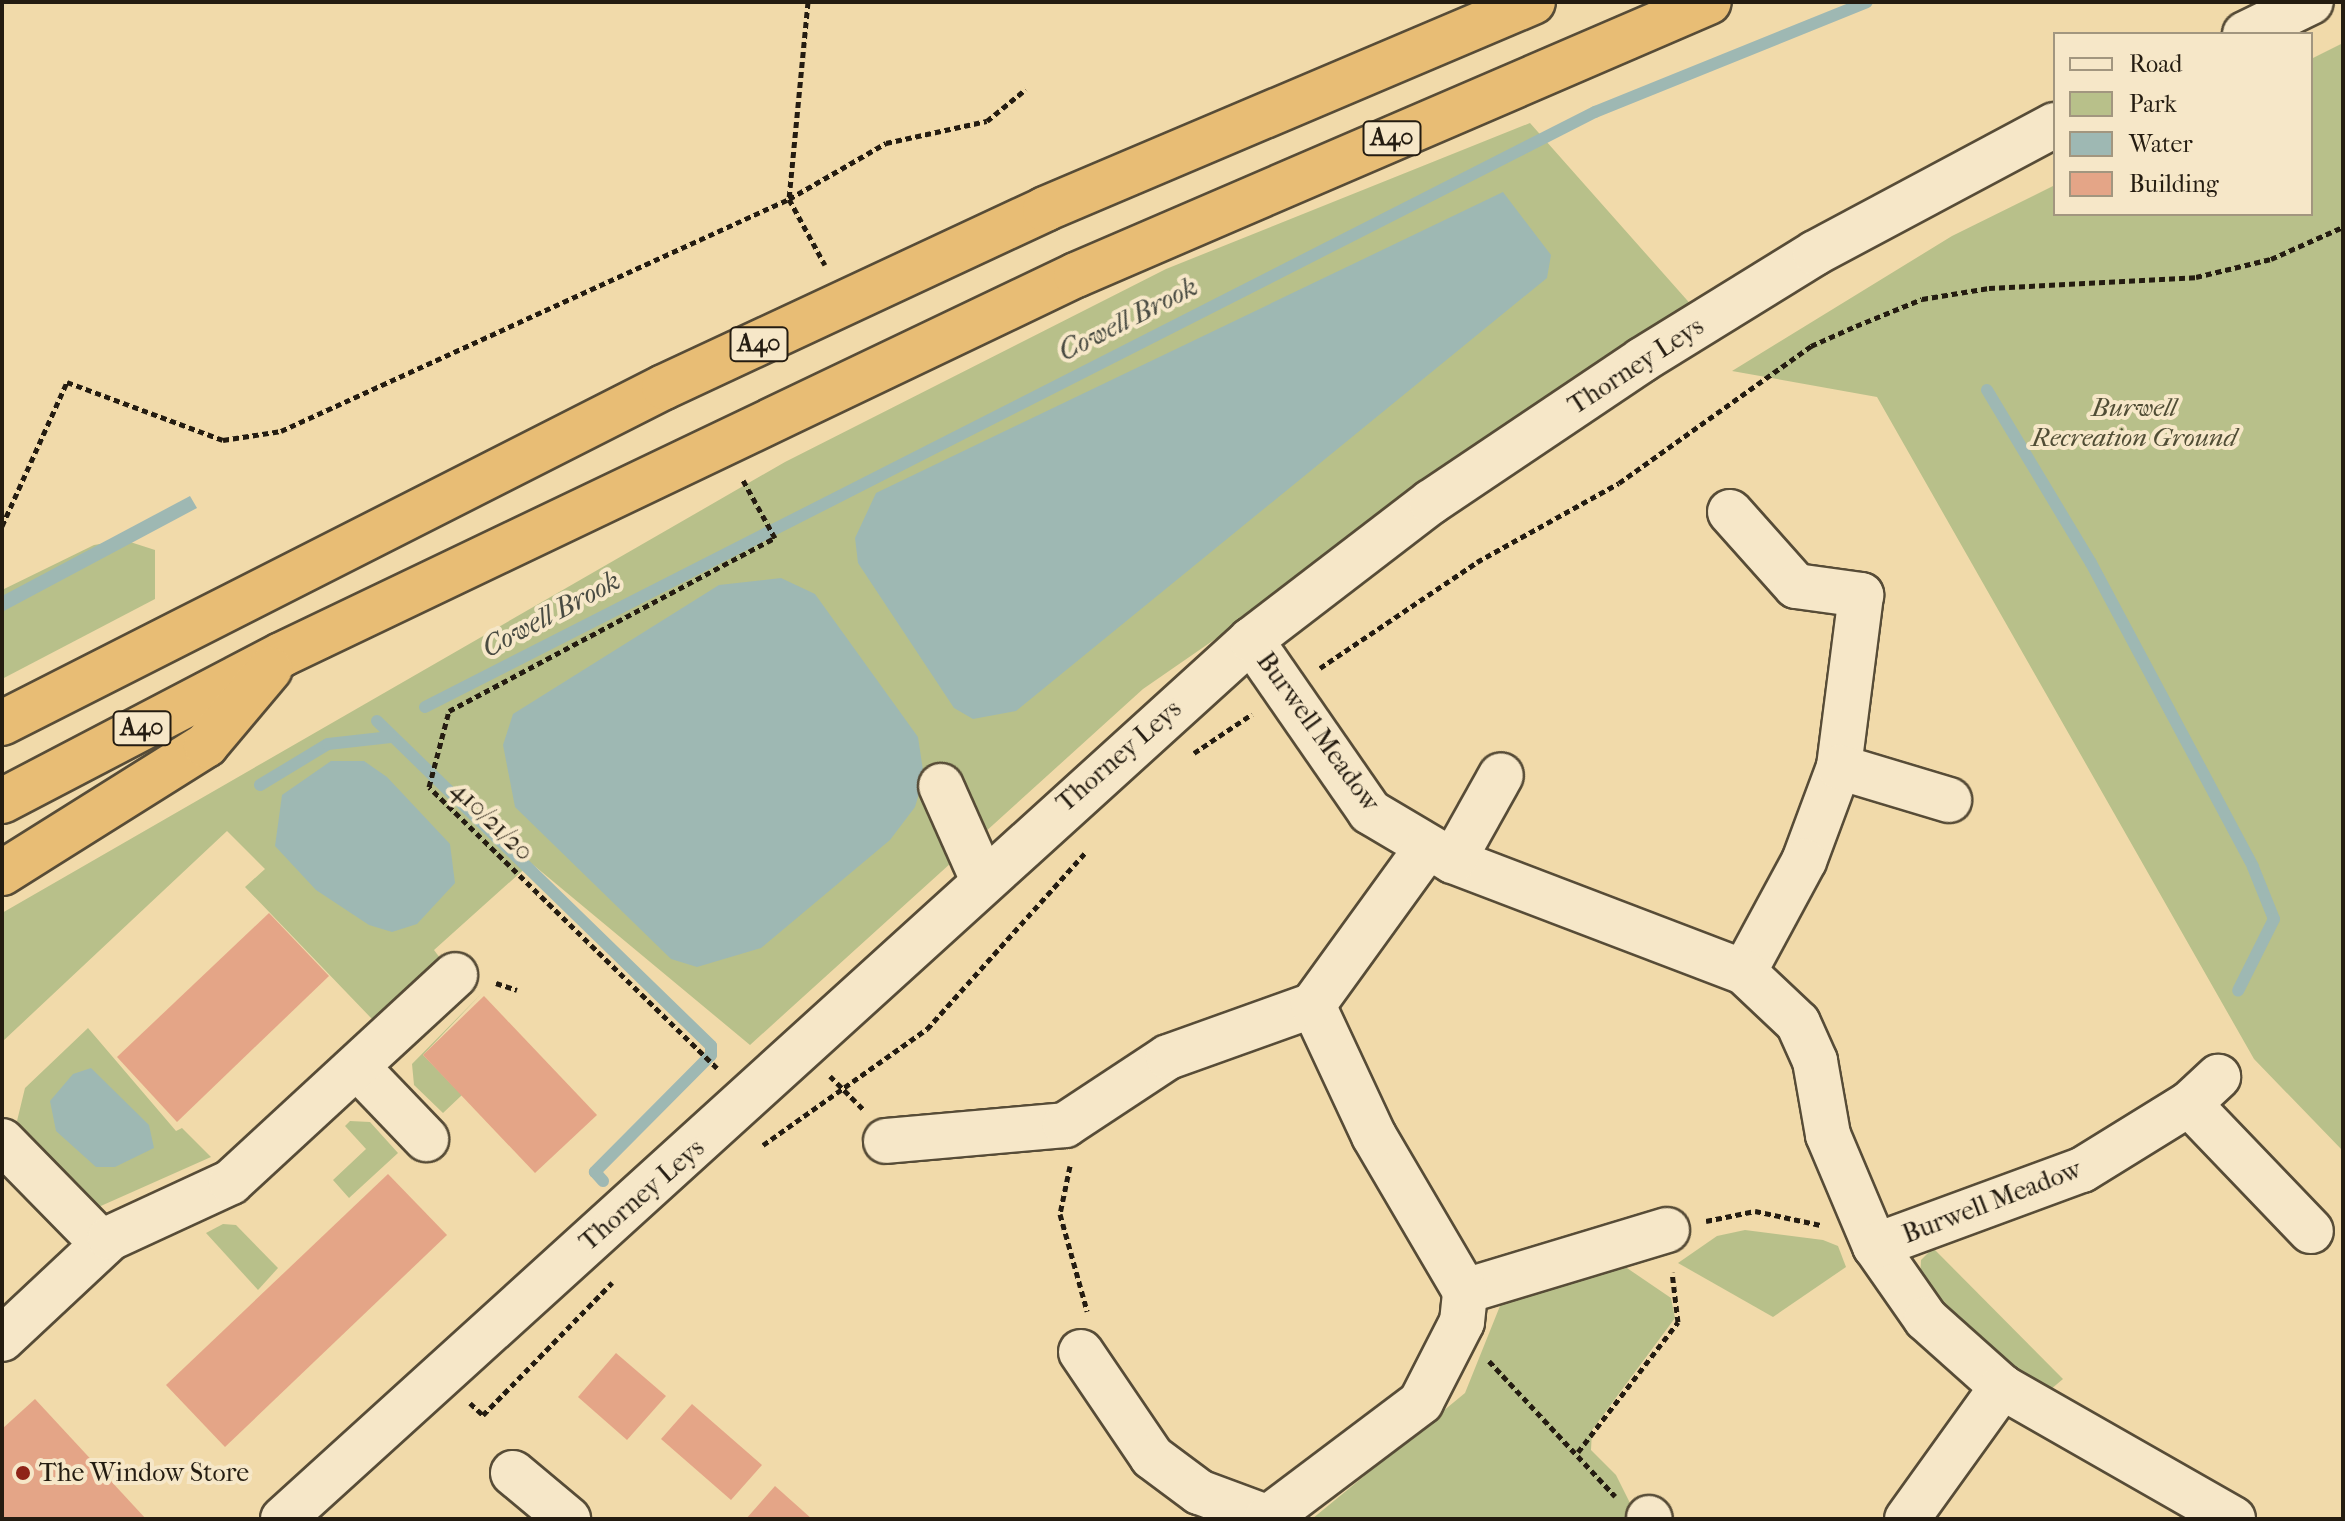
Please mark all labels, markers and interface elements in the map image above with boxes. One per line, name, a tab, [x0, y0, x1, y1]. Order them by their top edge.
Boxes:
legend	[2053, 32, 2313, 216]
text: Road	[2129, 50, 2182, 78]
text: Park	[2129, 90, 2177, 118]
road number: A40	[1362, 118, 1422, 158]
text: Water	[2129, 130, 2193, 158]
text: Building	[2129, 170, 2219, 198]
water label: Cowell Brook	[1053, 270, 1203, 368]
street label: Thorney Leys	[1562, 311, 1710, 421]
road number: A40	[729, 324, 789, 364]
park label: Burwell Recreation Ground	[2031, 392, 2237, 454]
water label: Cowell Brook	[476, 564, 626, 664]
street label: Burwell Meadow	[1250, 646, 1386, 818]
street label: Thorney Leys	[1050, 693, 1188, 819]
road number: A40	[112, 708, 172, 748]
street label: 410/21/20	[445, 774, 539, 868]
street label: Thorney Leys	[573, 1132, 711, 1258]
street label: Burwell Meadow	[1898, 1154, 2086, 1250]
place label: The Window Store	[39, 1457, 249, 1489]
marker: The Window Store	[14, 1464, 32, 1482]

